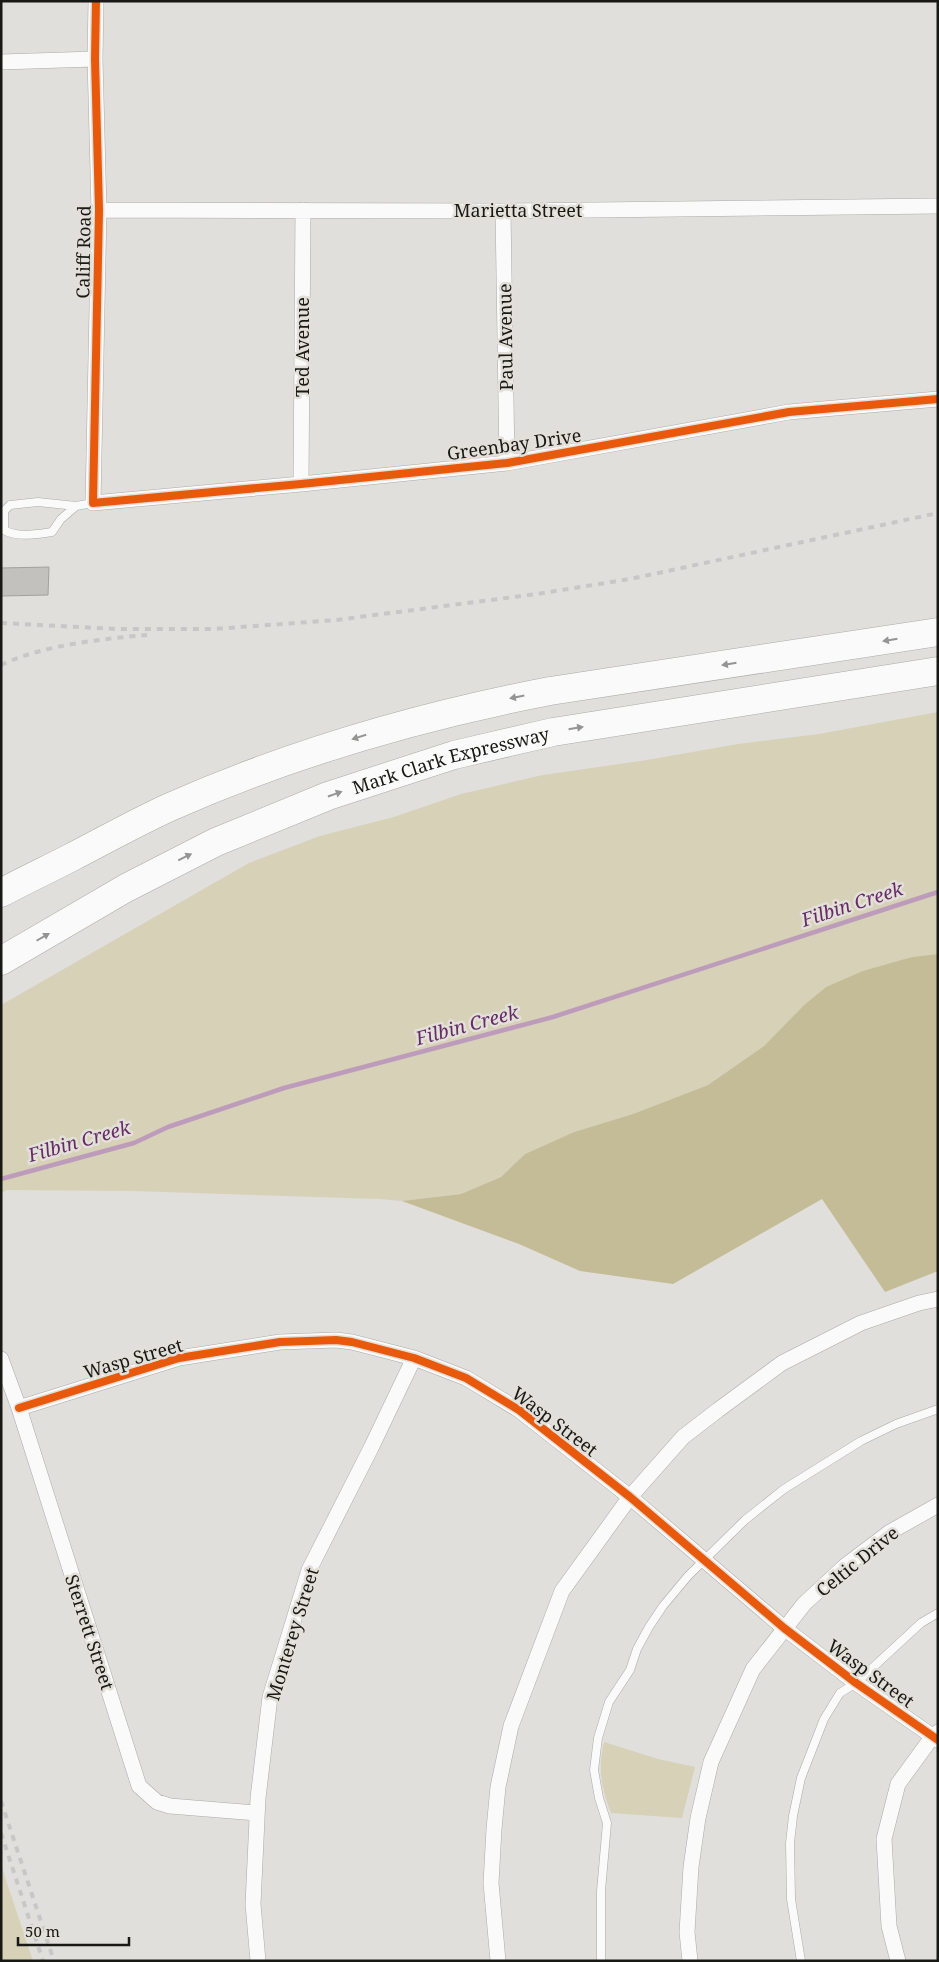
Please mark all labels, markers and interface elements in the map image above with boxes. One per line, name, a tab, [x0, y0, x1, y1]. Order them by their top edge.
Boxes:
street label: Marietta Street	[454, 198, 582, 222]
street label: Califf Road	[70, 205, 96, 299]
street label: Paul Avenue	[492, 283, 518, 391]
street label: Ted Avenue	[290, 297, 314, 397]
street label: Greenbay Drive	[445, 423, 583, 465]
one-way arrow	[881, 636, 897, 644]
one-way arrow	[721, 660, 737, 668]
one-way arrow	[508, 694, 524, 702]
street label: Mark Clark Expressway	[349, 721, 552, 799]
one-way arrow	[568, 723, 584, 731]
one-way arrow	[351, 734, 366, 742]
one-way arrow	[328, 790, 343, 798]
one-way arrow	[178, 853, 192, 861]
water label: Filbin Creek	[797, 875, 907, 933]
one-way arrow	[37, 932, 50, 941]
water label: Filbin Creek	[412, 998, 522, 1051]
water label: Filbin Creek	[24, 1114, 134, 1168]
street label: Wasp Street	[81, 1332, 185, 1384]
street label: Wasp Street	[507, 1381, 603, 1461]
street label: Celtic Drive	[811, 1520, 903, 1602]
street label: Monterey Street	[260, 1564, 324, 1704]
street label: Sterrett Street	[60, 1571, 120, 1693]
street label: Wasp Street	[823, 1633, 919, 1713]
scale bar	[18, 1914, 129, 1946]
text: 50 m	[25, 1921, 60, 1941]

